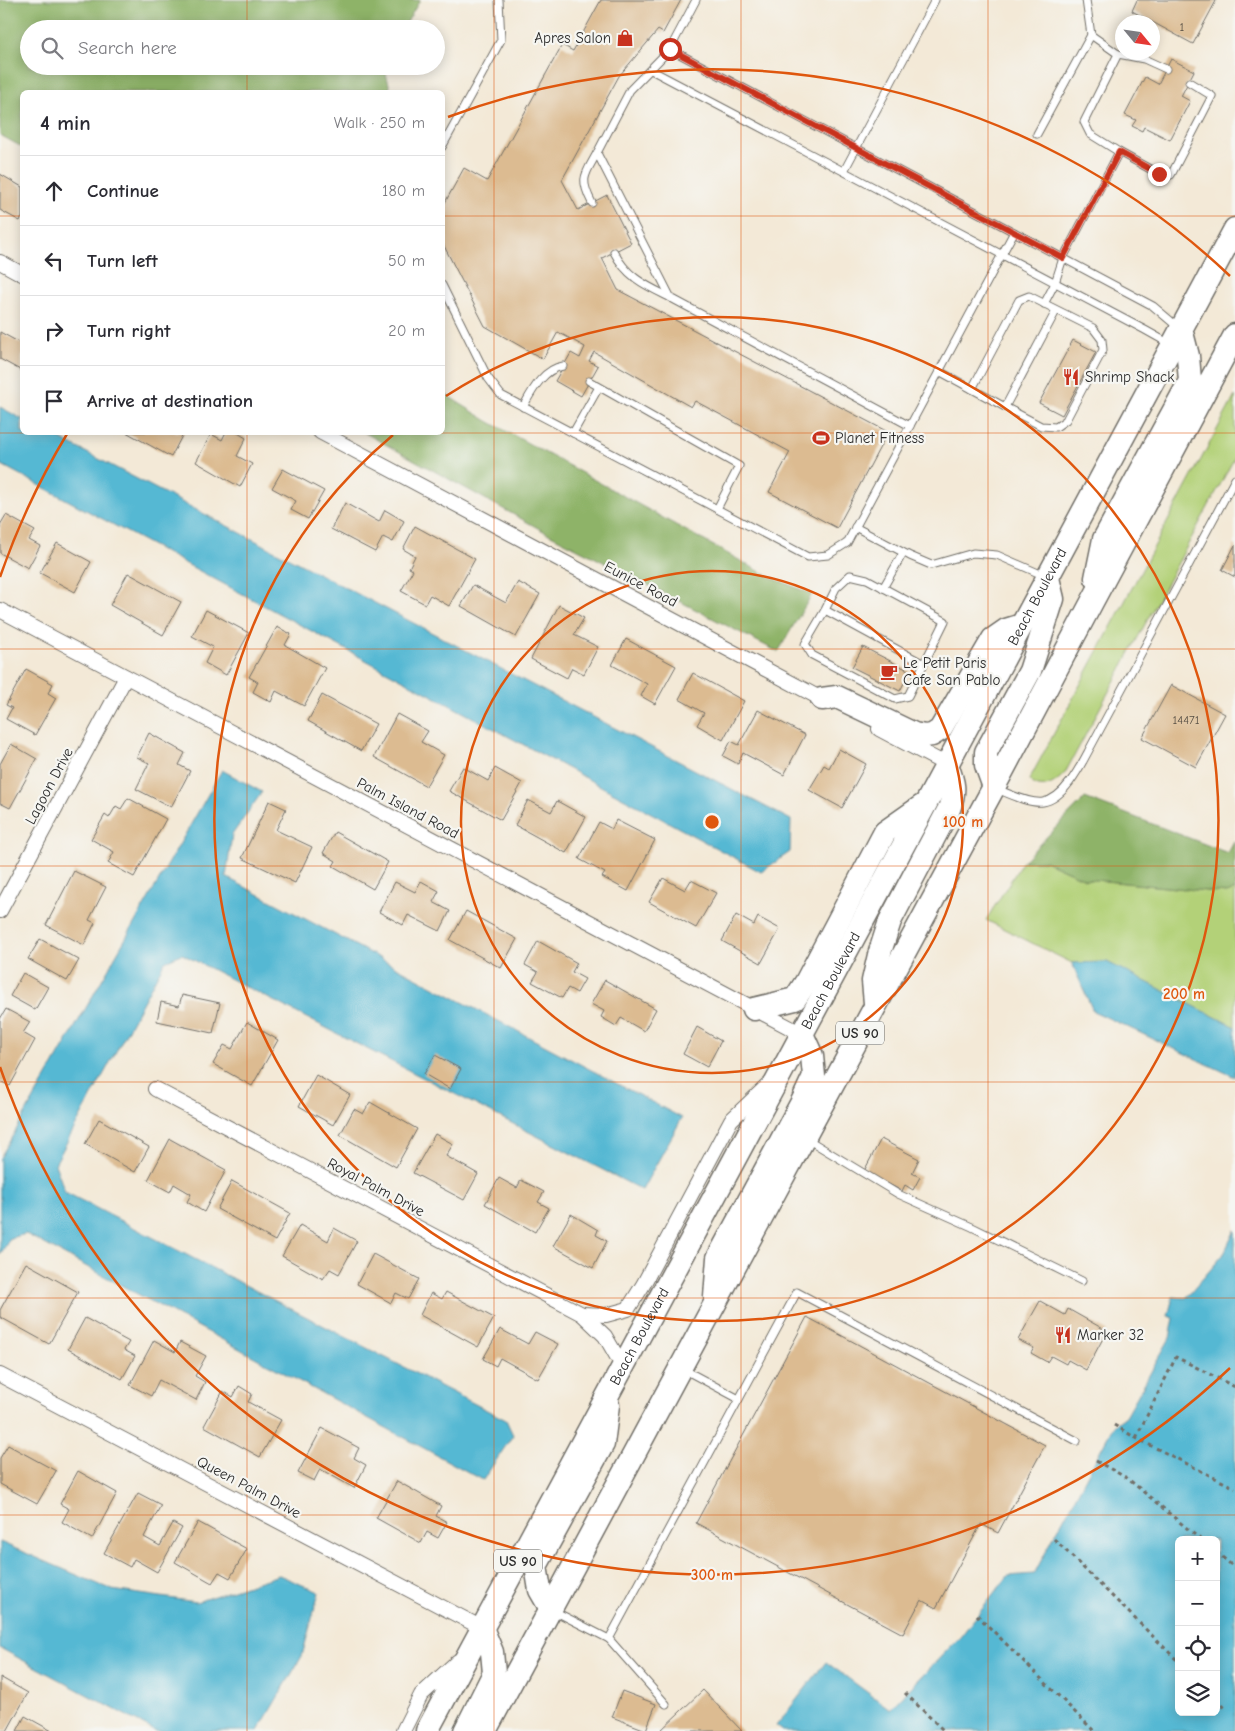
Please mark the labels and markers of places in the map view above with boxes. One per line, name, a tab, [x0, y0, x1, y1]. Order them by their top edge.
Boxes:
shop icon: Apres Salon	[615, 28, 635, 48]
place label: Apres Salon	[534, 29, 611, 47]
restaurant icon: Shrimp Shack	[1061, 367, 1081, 387]
place label: Shrimp Shack	[1085, 368, 1175, 386]
sports icon: Planet Fitness	[811, 428, 831, 448]
place label: Planet Fitness	[835, 429, 924, 447]
place label: Le Petit Paris Cafe San Pablo	[903, 654, 1001, 689]
cafe icon: Le Petit Paris Cafe San Pablo	[879, 662, 899, 682]
centre of rings	[703, 813, 721, 831]
restaurant icon: Marker 32	[1053, 1325, 1073, 1345]
place label: Marker 32	[1077, 1326, 1144, 1344]

